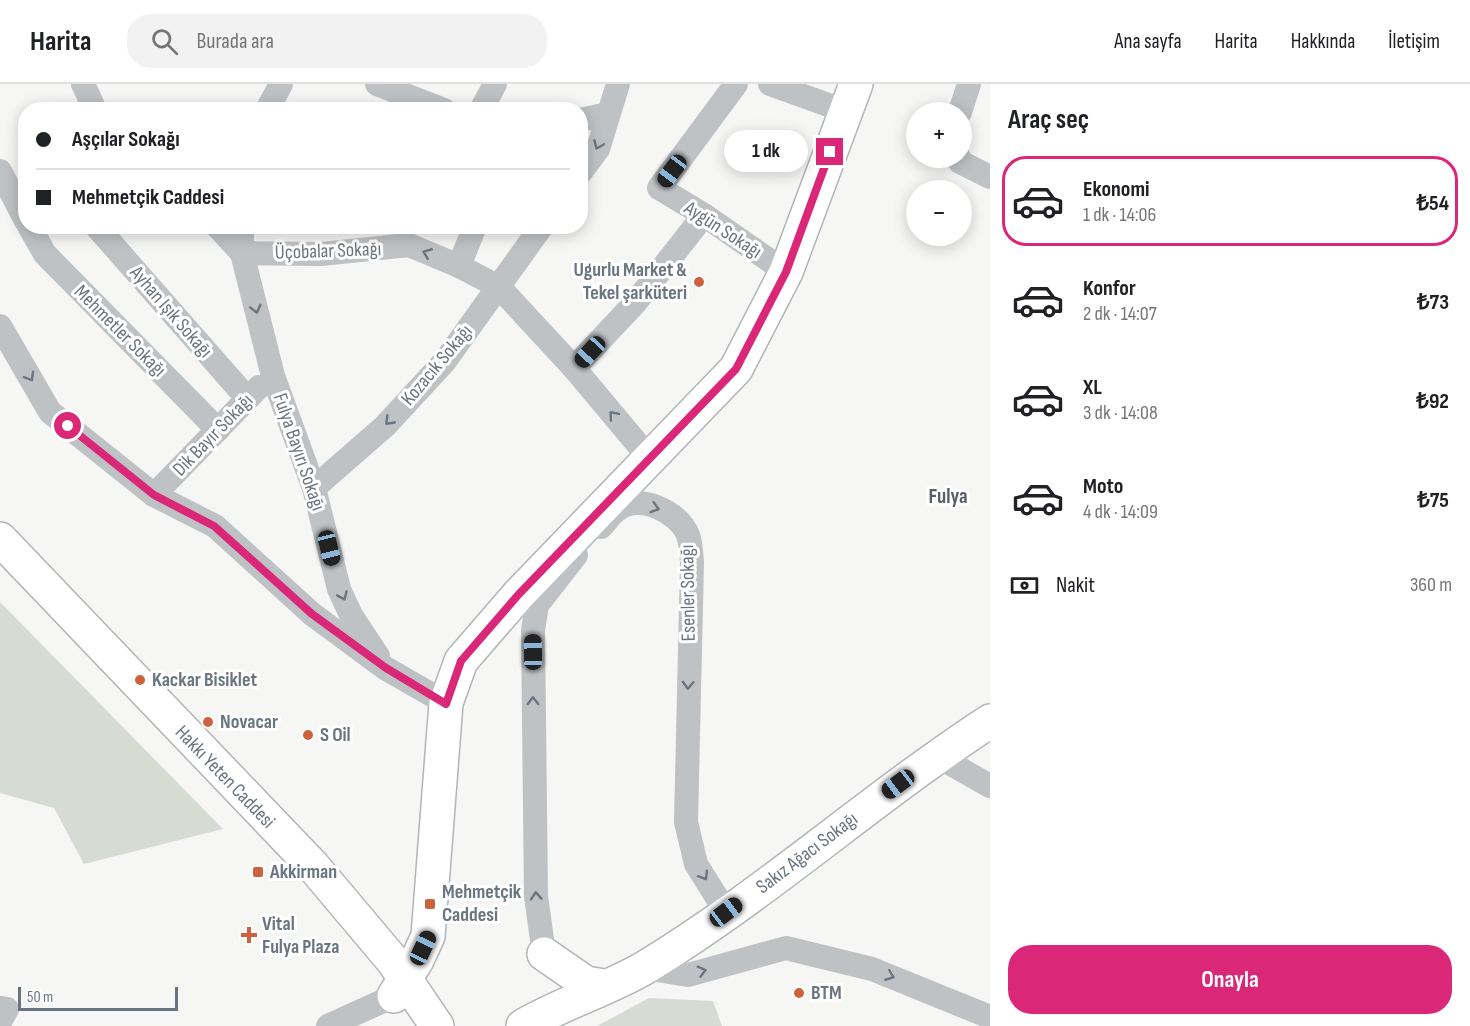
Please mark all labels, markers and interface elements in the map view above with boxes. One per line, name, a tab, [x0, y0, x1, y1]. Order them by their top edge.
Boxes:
search box	[127, 14, 547, 68]
text: Harita	[30, 25, 91, 58]
icon: search	[148, 25, 181, 58]
text: Burada ara	[196, 28, 274, 55]
text: Ana sayfa	[1114, 29, 1182, 54]
text: Harita	[1215, 29, 1258, 54]
text: Hakkında	[1291, 29, 1355, 54]
text: İletişim	[1388, 29, 1440, 54]
map controls	[906, 102, 972, 246]
button: +	[906, 102, 972, 168]
text: Araç seç	[1008, 104, 1089, 136]
text: Aşçılar Sokağı	[72, 126, 180, 153]
callout: 1 dk	[725, 131, 809, 173]
one-way arrow	[593, 138, 605, 149]
route end	[816, 138, 843, 165]
text: 1 dk	[752, 139, 780, 163]
car	[654, 151, 690, 191]
icon: car	[1011, 174, 1065, 228]
text: Ekonomi	[1083, 176, 1149, 203]
button: −	[906, 180, 972, 246]
text: Mehmetçik Caddesi	[72, 184, 224, 211]
text: ₺54	[1416, 190, 1449, 217]
street label: Aygün Sokağı	[679, 196, 766, 264]
text: 1 dk · 14:06	[1083, 203, 1156, 227]
street label: Üçobalar Sokağı	[274, 237, 382, 265]
one-way arrow	[422, 248, 433, 260]
place label: Ugurlu Market & Tekel şarküteri	[573, 258, 687, 305]
street label: Ayhan Işık Sokağı	[124, 260, 217, 363]
icon: car	[1011, 273, 1065, 327]
marker: Ugurlu Market & Tekel şarküteri	[692, 275, 706, 289]
text: Konfor	[1083, 275, 1136, 302]
street label: Mehmetler Sokağı	[69, 280, 171, 382]
text: ₺73	[1417, 289, 1449, 316]
text: 2 dk · 14:07	[1083, 302, 1157, 326]
one-way arrow	[249, 304, 262, 314]
street label: Kozacık Sokağı	[396, 320, 478, 410]
car	[571, 333, 609, 371]
one-way arrow	[22, 371, 34, 381]
icon: car	[1011, 372, 1065, 426]
text: XL	[1083, 374, 1102, 401]
text: ₺92	[1416, 388, 1449, 415]
street label: Dik Bayır Sokağı	[168, 389, 258, 481]
street label: Fulya Bayırı Sokağı	[268, 390, 330, 514]
text: 3 dk · 14:08	[1083, 401, 1158, 425]
one-way arrow	[609, 411, 620, 422]
route start	[54, 412, 81, 439]
one-way arrow	[385, 414, 396, 424]
icon: car	[1011, 471, 1065, 525]
text: Moto	[1083, 473, 1123, 500]
district label: Fulya	[928, 484, 968, 509]
text: ₺75	[1417, 487, 1449, 514]
text: 4 dk · 14:09	[1083, 500, 1158, 524]
one-way arrow	[649, 501, 660, 513]
car	[316, 528, 342, 568]
street label: Esenler Sokağı	[675, 544, 701, 642]
icon: cash	[1008, 569, 1041, 602]
text: Nakit	[1056, 572, 1095, 599]
text: 360 m	[1410, 573, 1452, 597]
one-way arrow	[336, 590, 348, 601]
car	[524, 634, 542, 670]
place label: Kackar Bisiklet	[152, 668, 257, 692]
marker: Kackar Bisiklet	[133, 673, 147, 687]
one-way arrow	[682, 680, 694, 689]
one-way arrow	[527, 697, 540, 706]
place label: Novacar	[220, 710, 278, 734]
marker: Novacar	[201, 715, 215, 729]
street label: Hakkı Yeten Caddesi	[170, 721, 280, 833]
place label: S Oil	[320, 723, 351, 747]
marker: S Oil	[301, 728, 315, 742]
car	[878, 766, 918, 802]
street label: Sakız Ağacı Sokağı	[751, 807, 863, 899]
place label: Akkirman	[269, 860, 337, 884]
marker: Akkirman	[251, 865, 265, 879]
one-way arrow	[696, 870, 708, 880]
place label: Mehmetçik Caddesi	[442, 880, 522, 927]
one-way arrow	[530, 891, 543, 901]
car	[706, 894, 746, 930]
marker: Mehmetçik Caddesi	[423, 897, 437, 911]
place label: Vital Fulya Plaza	[262, 912, 339, 959]
marker: Vital Fulya Plaza	[240, 926, 258, 944]
car	[407, 928, 439, 968]
button: Onayla	[1008, 945, 1452, 1014]
one-way arrow	[696, 966, 707, 978]
one-way arrow	[884, 969, 895, 981]
place label: BTM	[811, 981, 842, 1005]
scale bar	[18, 984, 178, 1012]
marker: BTM	[792, 986, 806, 1000]
text: 50 m	[27, 988, 53, 1007]

